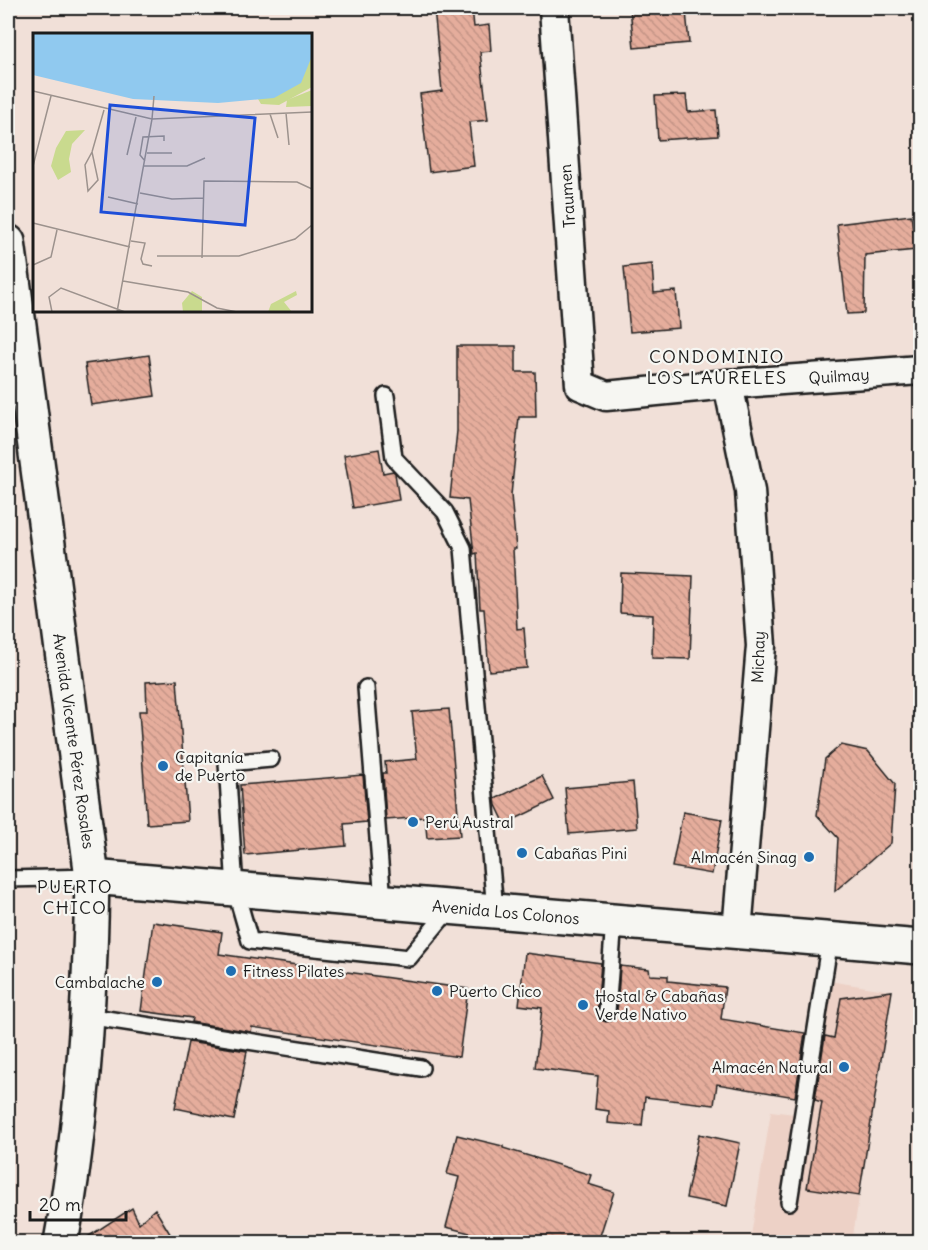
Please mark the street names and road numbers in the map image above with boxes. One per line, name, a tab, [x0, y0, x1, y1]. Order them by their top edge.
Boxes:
street label: Traumen	[555, 163, 579, 229]
street label: Quilmay	[808, 364, 870, 388]
street label: Michay	[747, 631, 769, 683]
street label: Avenida Vicente Pérez Rosales	[49, 632, 99, 850]
street label: Avenida Los Colonos	[431, 896, 581, 928]

